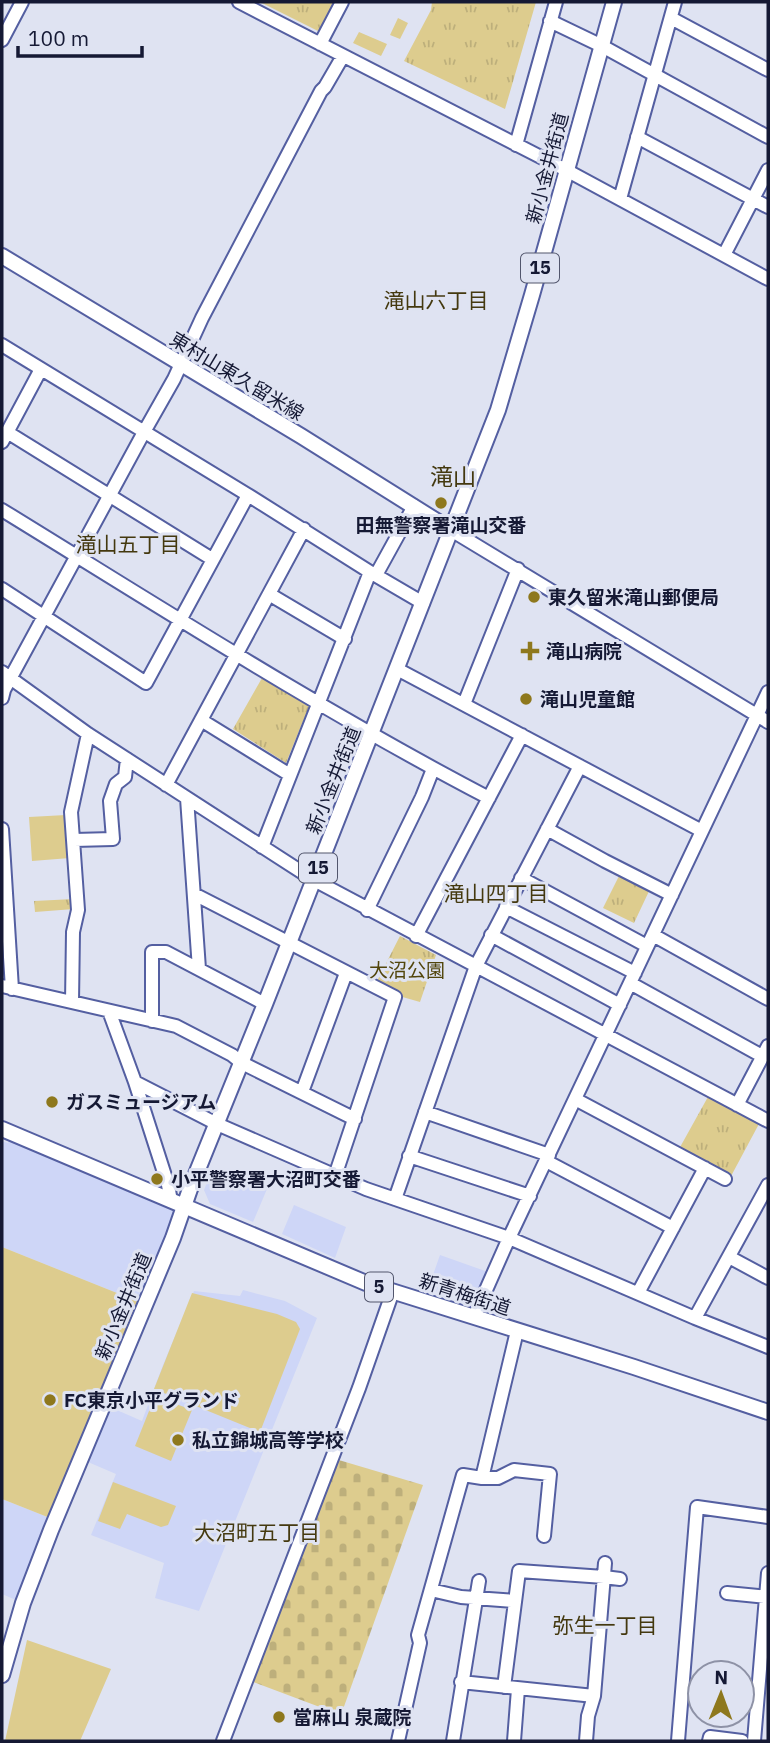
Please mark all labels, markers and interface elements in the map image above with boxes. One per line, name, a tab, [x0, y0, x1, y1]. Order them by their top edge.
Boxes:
scale bar	[18, 14, 142, 58]
text: 100 m	[28, 24, 89, 52]
street label: 新小金井街道	[521, 110, 573, 226]
road number: 15	[521, 254, 559, 282]
district label: 滝山六丁目	[384, 286, 489, 314]
street label: 東村山東久留米線	[166, 327, 308, 425]
district label: 滝山	[430, 461, 476, 491]
marker: 田無警察署滝山交番	[433, 495, 449, 511]
place label: 田無警察署滝山交番	[355, 513, 527, 537]
district label: 滝山五丁目	[76, 530, 181, 558]
place label: 東久留米滝山郵便局	[548, 585, 719, 609]
marker: 東久留米滝山郵便局	[526, 589, 542, 605]
place label: 滝山病院	[546, 639, 622, 663]
marker: 滝山病院	[520, 641, 540, 661]
place label: 滝山児童館	[540, 687, 635, 711]
marker: 滝山児童館	[518, 691, 534, 707]
street label: 新小金井街道	[301, 723, 365, 837]
road number: 15	[299, 854, 337, 882]
district label: 滝山四丁目	[444, 879, 549, 907]
park label: 大沼公園	[369, 958, 445, 982]
place label: ガスミュージアム	[66, 1090, 216, 1114]
marker: ガスミュージアム	[44, 1094, 60, 1110]
place label: 小平警察署大沼町交番	[171, 1167, 361, 1191]
marker: 小平警察署大沼町交番	[149, 1171, 165, 1187]
street label: 新小金井街道	[90, 1249, 156, 1363]
street label: 新青梅街道	[416, 1268, 514, 1320]
road number: 5	[365, 1272, 393, 1302]
place label: FC東京小平グランド	[64, 1388, 239, 1412]
marker: FC東京小平グランド	[42, 1392, 58, 1408]
place label: 私立錦城高等学校	[192, 1428, 344, 1452]
marker: 私立錦城高等学校	[170, 1432, 186, 1448]
district label: 大沼町五丁目	[194, 1518, 320, 1546]
district label: 弥生一丁目	[553, 1611, 658, 1639]
north arrow	[686, 1659, 756, 1729]
text: N	[714, 1665, 728, 1689]
place label: 當麻山 泉蔵院	[293, 1705, 411, 1729]
marker: 當麻山 泉蔵院	[271, 1709, 287, 1725]

